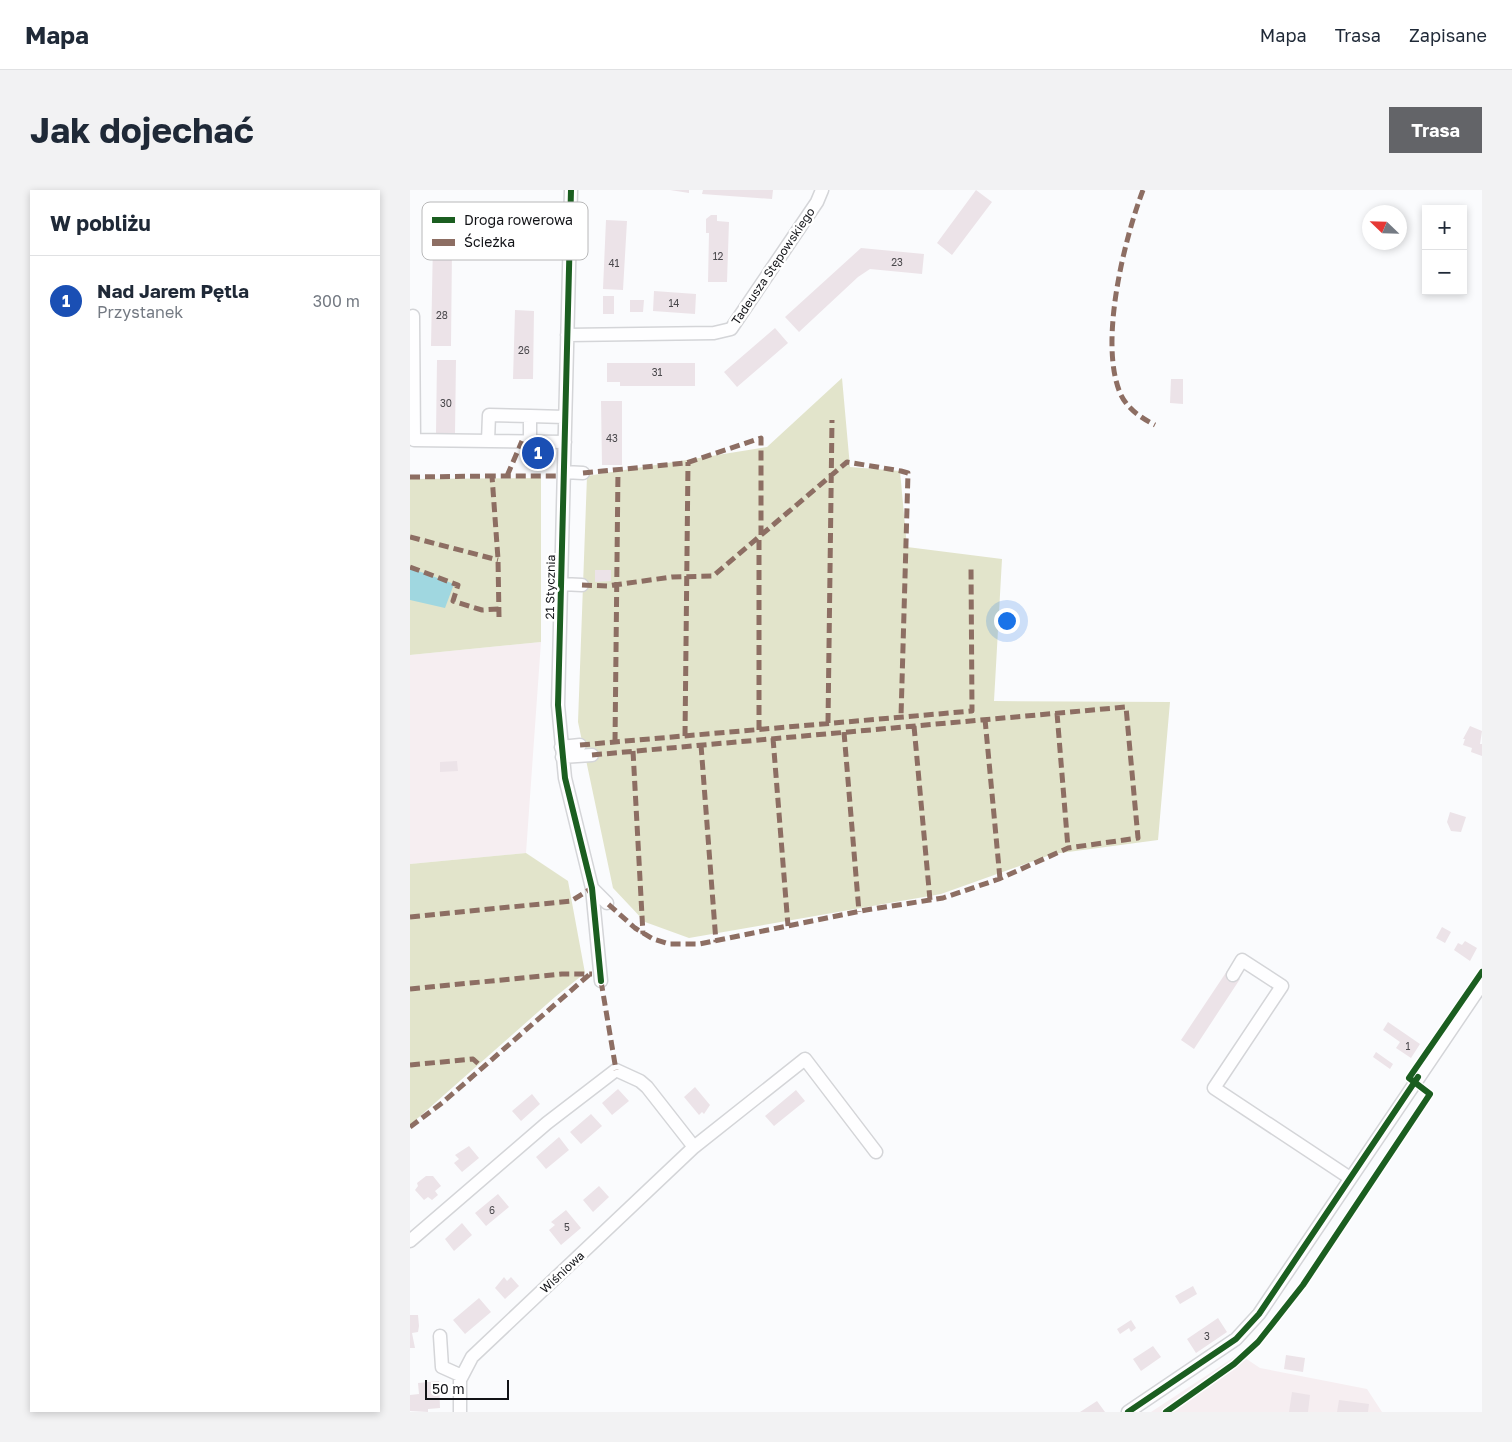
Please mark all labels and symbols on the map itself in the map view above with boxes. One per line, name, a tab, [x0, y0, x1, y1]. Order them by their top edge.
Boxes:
legend	[422, 202, 588, 260]
street label: Tadeusza Stępowskiego	[728, 204, 818, 328]
north arrow	[1362, 205, 1407, 250]
text: Droga rowerowa	[464, 211, 573, 228]
text: Ścieżka	[464, 233, 515, 250]
house number: 12	[713, 250, 724, 262]
house number: 23	[891, 256, 903, 268]
house number: 41	[609, 257, 620, 269]
house number: 14	[669, 297, 679, 309]
house number: 28	[436, 309, 448, 321]
house number: 26	[518, 344, 530, 356]
house number: 31	[652, 366, 662, 378]
house number: 30	[440, 397, 452, 409]
house number: 43	[606, 432, 618, 444]
pin: 1	[522, 434, 554, 472]
street label: 21 Stycznia	[542, 554, 558, 620]
your location	[994, 608, 1020, 634]
house number: 1	[1406, 1040, 1411, 1052]
house number: 6	[489, 1204, 495, 1216]
house number: 5	[564, 1221, 570, 1233]
street label: Wiśniowa	[537, 1248, 587, 1296]
house number: 3	[1204, 1330, 1210, 1342]
scale bar	[425, 1377, 509, 1400]

